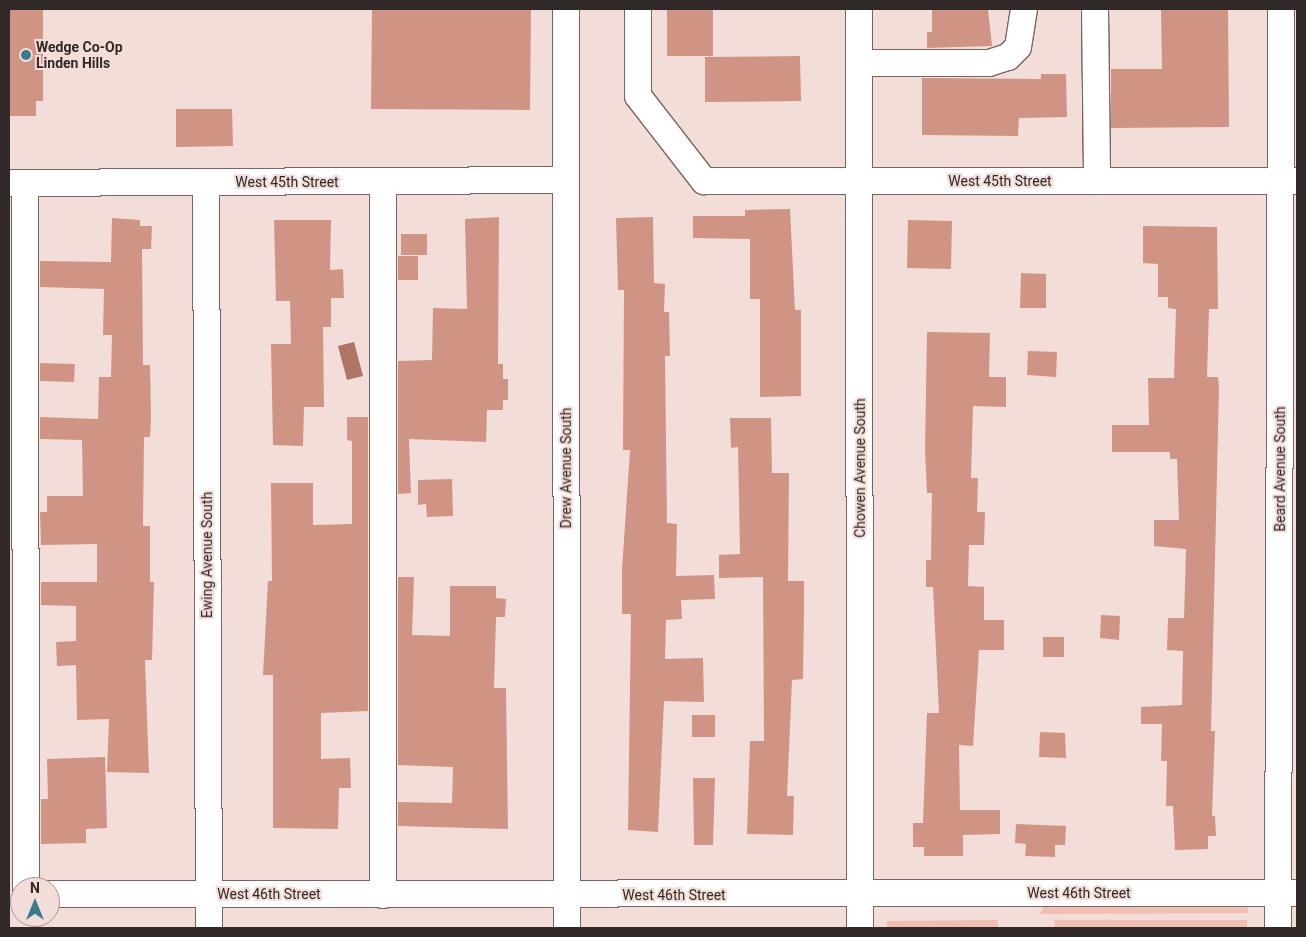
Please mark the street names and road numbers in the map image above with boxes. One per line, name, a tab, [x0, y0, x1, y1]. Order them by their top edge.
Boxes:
street label: West 45th Street	[948, 173, 1052, 189]
street label: West 45th Street	[235, 174, 339, 190]
street label: Chowen Avenue South	[852, 398, 868, 538]
street label: Beard Avenue South	[1272, 406, 1288, 532]
street label: Drew Avenue South	[558, 408, 574, 528]
street label: Ewing Avenue South	[199, 492, 215, 618]
street label: West 46th Street	[1027, 885, 1131, 901]
street label: West 46th Street	[217, 886, 321, 902]
street label: West 46th Street	[622, 887, 726, 903]

